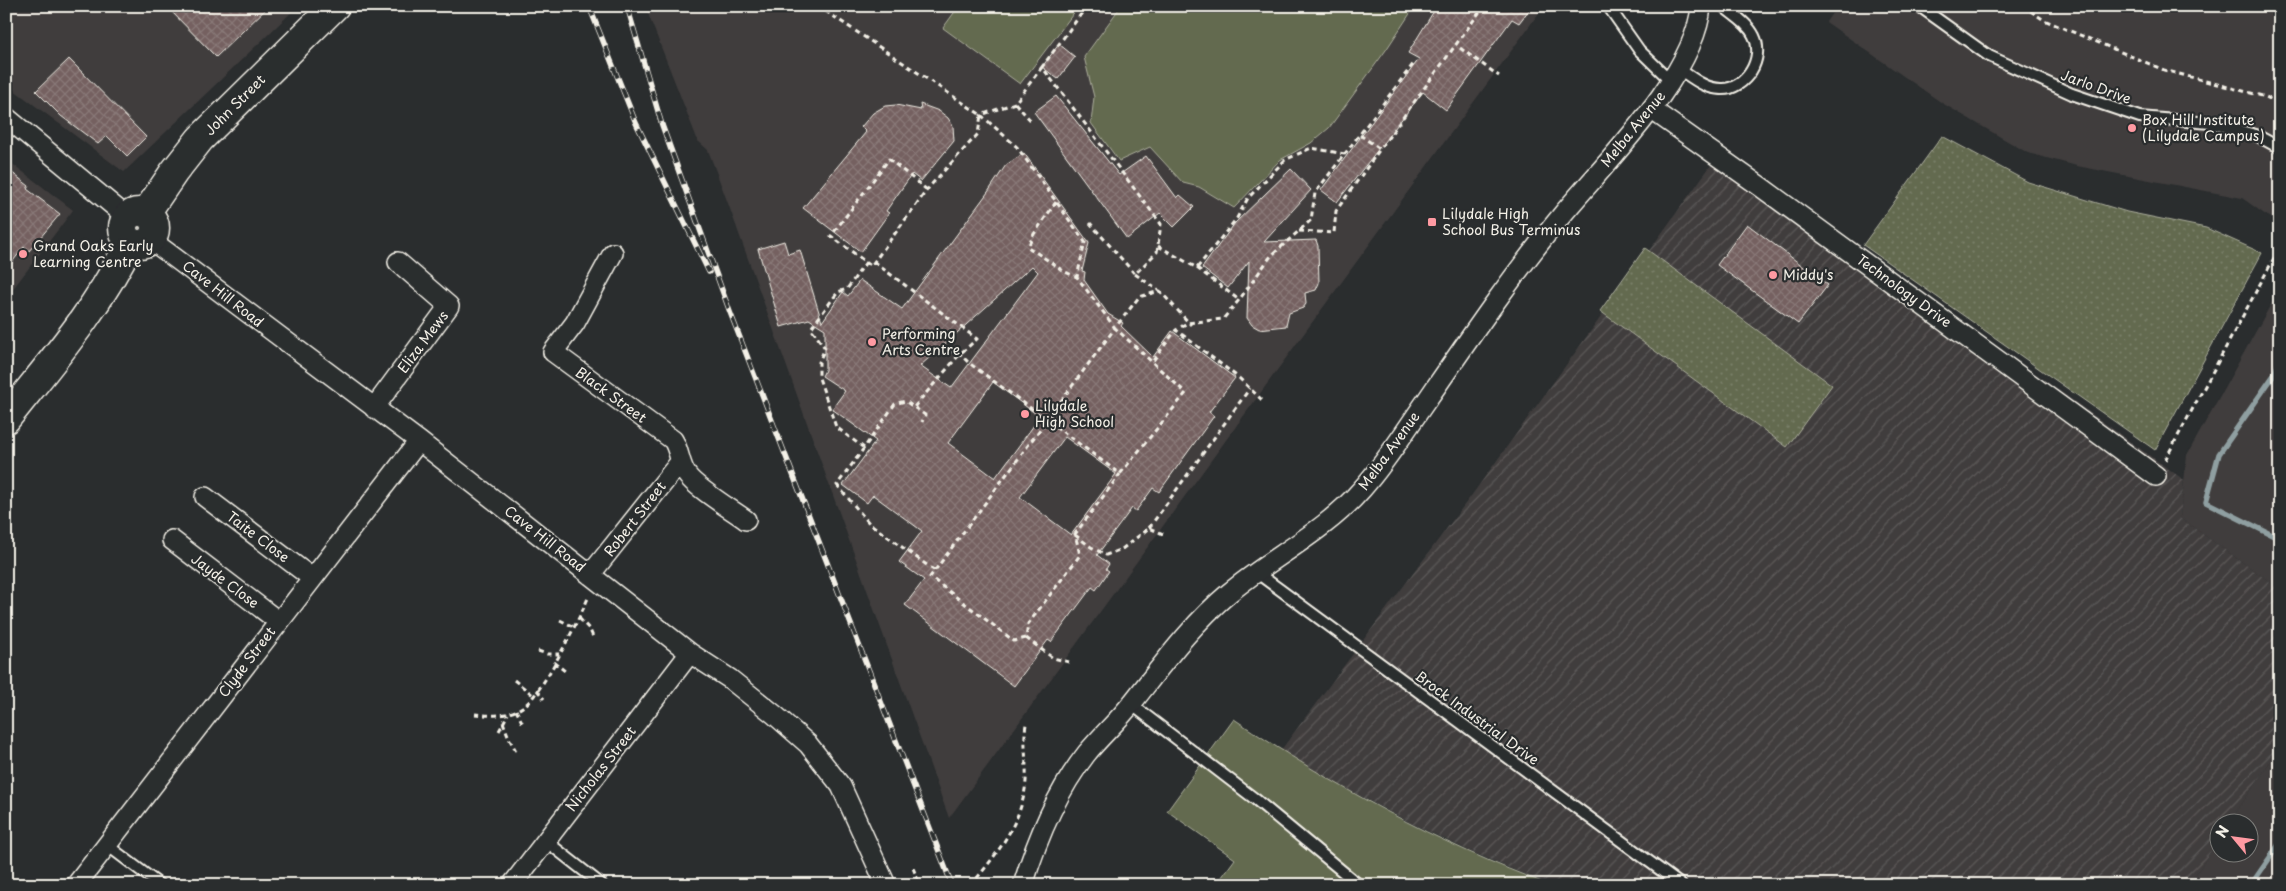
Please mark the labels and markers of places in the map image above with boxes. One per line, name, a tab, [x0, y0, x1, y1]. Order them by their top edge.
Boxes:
place label: Box Hill Institute (Lilydale Campus)	[2142, 109, 2265, 146]
marker: Box Hill Institute (Lilydale Campus)	[2126, 122, 2138, 134]
place label: Lilydale High School Bus Terminus	[1442, 203, 1580, 240]
marker: Lilydale High School Bus Terminus	[1426, 216, 1438, 228]
place label: Grand Oaks Early Learning Centre	[33, 235, 153, 272]
marker: Grand Oaks Early Learning Centre	[17, 248, 29, 260]
place label: Middy's	[1783, 264, 1833, 285]
marker: Middy's	[1767, 269, 1779, 281]
place label: Performing Arts Centre	[882, 323, 960, 360]
marker: Performing Arts Centre	[866, 336, 878, 348]
place label: Lilydale High School	[1035, 395, 1114, 432]
marker: Lilydale High School	[1019, 408, 1031, 420]

